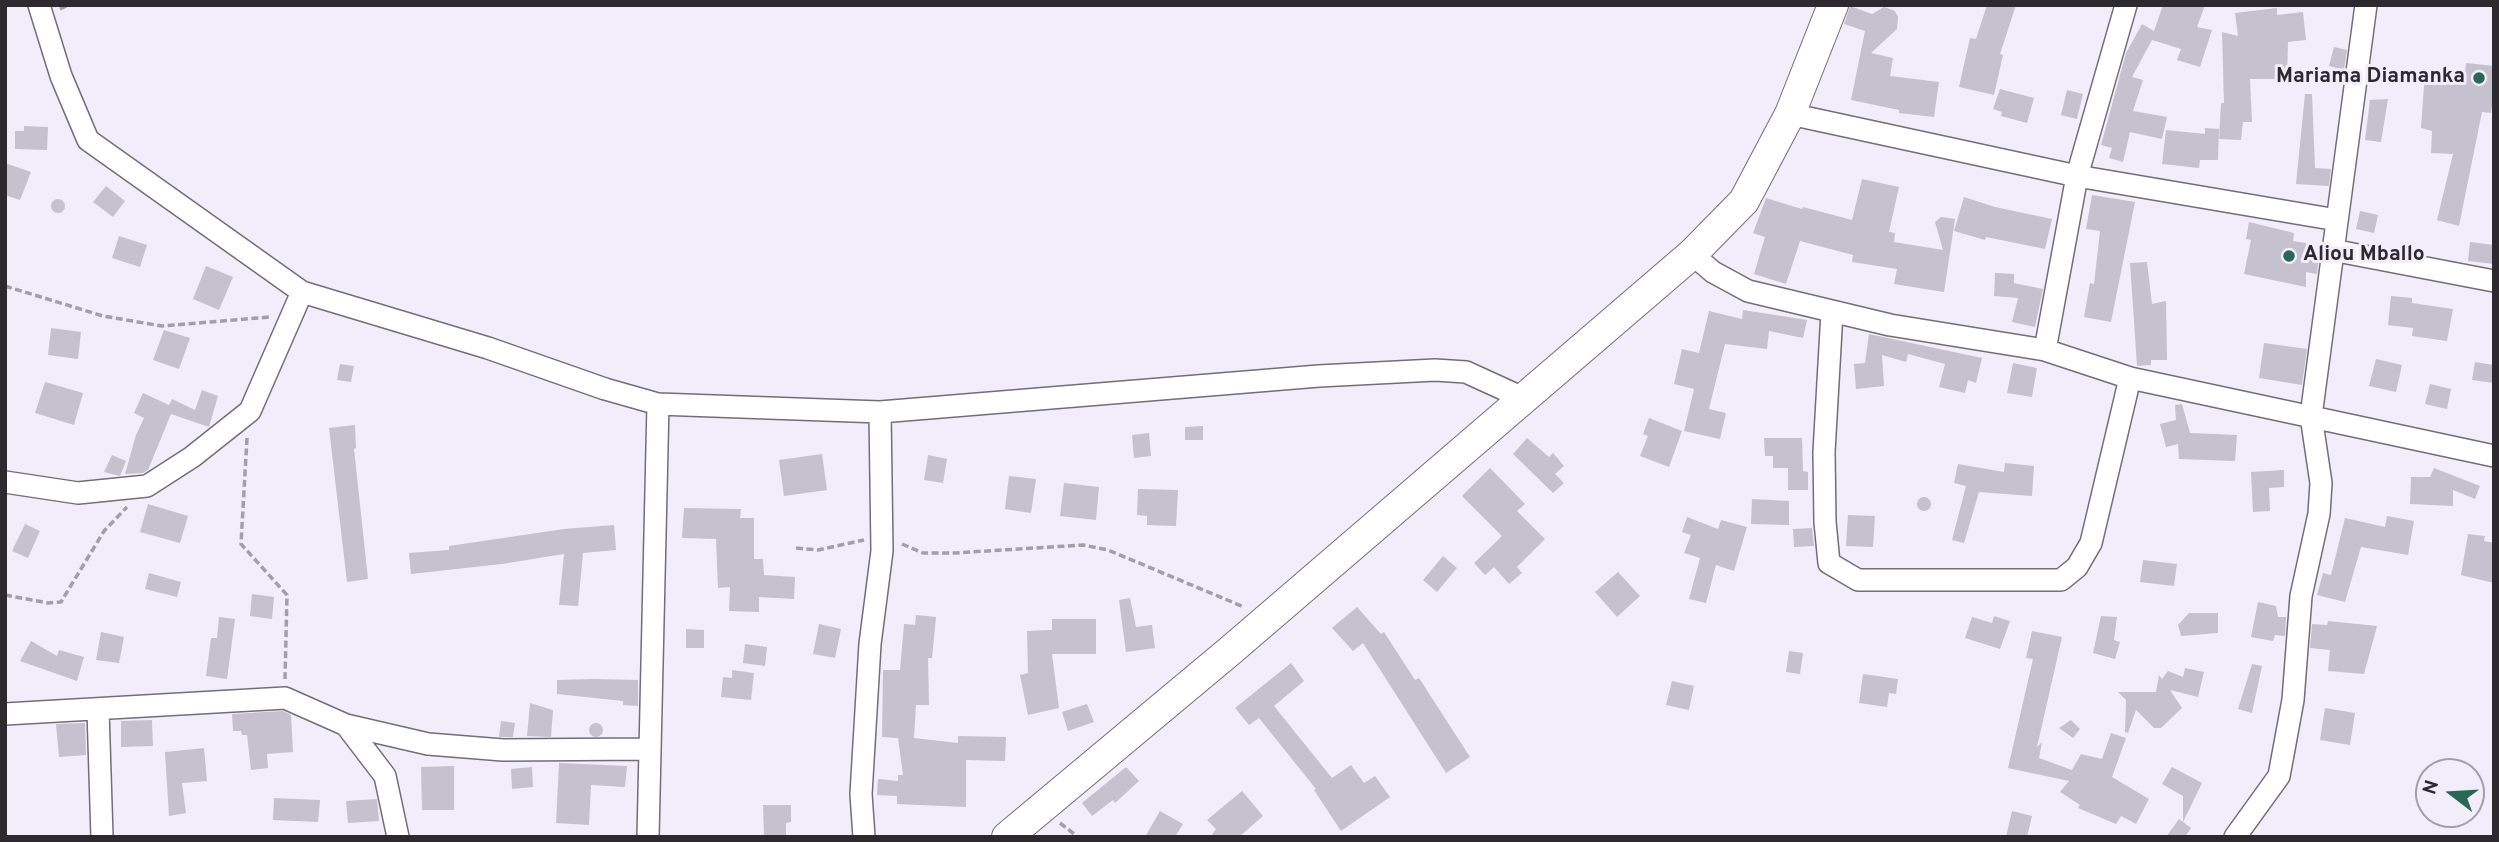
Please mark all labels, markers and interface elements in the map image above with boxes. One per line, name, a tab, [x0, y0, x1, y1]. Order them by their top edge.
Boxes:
place label: Mariama Diamanka	[2276, 65, 2465, 91]
marker: Mariama Diamanka	[2471, 70, 2487, 86]
place label: Aliou Mballo	[2303, 243, 2425, 269]
marker: Aliou Mballo	[2281, 248, 2297, 264]
north arrow	[2415, 758, 2485, 828]
text: N	[2418, 777, 2445, 797]

